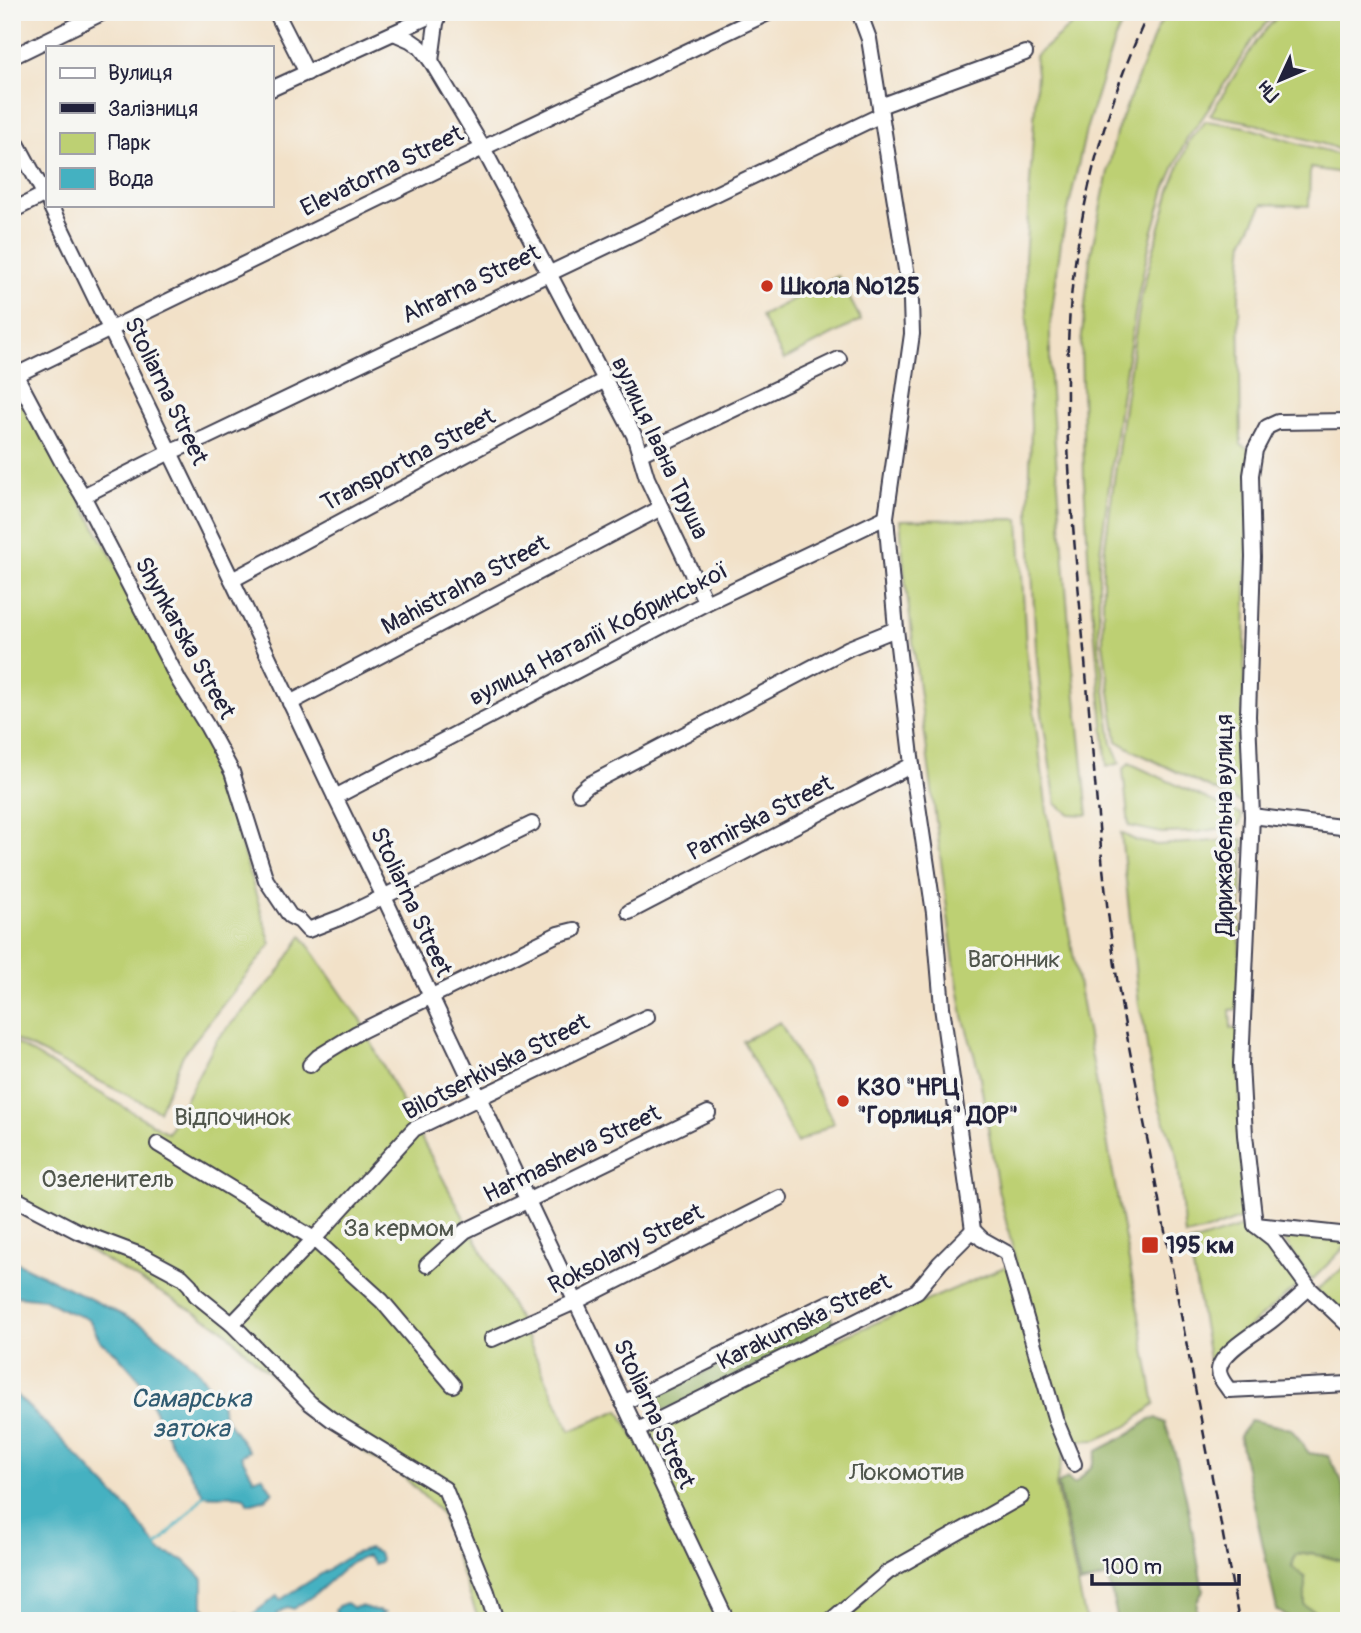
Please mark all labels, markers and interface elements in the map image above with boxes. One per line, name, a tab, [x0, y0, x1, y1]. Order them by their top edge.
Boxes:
legend	[46, 46, 273, 206]
north arrow	[1246, 46, 1316, 116]
text: Вулиця	[108, 60, 172, 87]
text: Пн	[1253, 75, 1284, 107]
text: Залізниця	[108, 96, 198, 123]
street label: Elevatorna Street	[296, 119, 468, 223]
text: Парк	[108, 130, 151, 157]
text: Вода	[108, 166, 154, 193]
street label: Ahrarna Street	[397, 238, 545, 330]
place label: Школа №125	[780, 272, 920, 301]
marker: Школа №125	[759, 278, 775, 294]
street label: Stoliarna Street	[118, 312, 215, 470]
street label: вулиця Івана Труша	[605, 352, 715, 544]
street label: Transportna Street	[316, 402, 500, 518]
street label: Mahistralna Street	[376, 529, 554, 641]
street label: Shynkarska Street	[128, 552, 242, 724]
street label: вулиця Наталії Кобринської	[464, 556, 734, 712]
street label: Дирижабельна вулиця	[1210, 714, 1239, 937]
street label: Pamirska Street	[682, 769, 838, 867]
street label: Stoliarna Street	[364, 823, 458, 982]
park label: Вагонник	[968, 945, 1060, 974]
street label: Bilotserkivska Street	[398, 1007, 594, 1127]
place label: КЗО "НРЦ "Горлиця" ДОР"	[857, 1073, 1018, 1130]
marker: КЗО "НРЦ "Горлиця" ДОР"	[835, 1093, 851, 1109]
street label: Harmasheva Street	[479, 1098, 666, 1209]
park label: Відпочинок	[174, 1103, 292, 1132]
park label: Озеленитель	[41, 1165, 175, 1194]
street label: Roksolany Street	[544, 1197, 709, 1301]
park label: За кермом	[344, 1214, 454, 1243]
place label: 195 км	[1166, 1231, 1234, 1260]
marker: 195 км	[1140, 1235, 1160, 1255]
street label: Karakumska Street	[712, 1267, 896, 1377]
street label: Stoliarna Street	[607, 1335, 701, 1494]
water label: Самарська затока	[131, 1383, 253, 1445]
park label: Локомотив	[848, 1458, 965, 1487]
scale bar	[1092, 1542, 1238, 1586]
text: 100 m	[1102, 1554, 1162, 1581]

